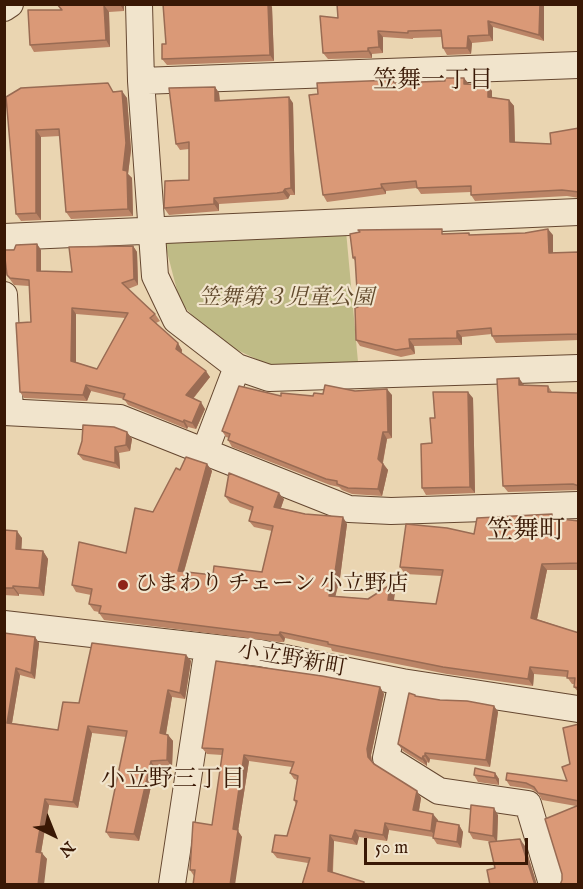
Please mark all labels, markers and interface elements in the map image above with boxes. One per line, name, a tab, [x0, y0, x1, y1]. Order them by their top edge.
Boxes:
district label: 笠舞一丁目	[373, 68, 493, 96]
park label: 笠舞第３児童公園	[198, 286, 374, 312]
district label: 笠舞町	[487, 517, 565, 549]
place label: ひまわり チェーン 小立野店	[135, 572, 409, 598]
marker: ひまわり チェーン 小立野店	[116, 578, 130, 592]
street label: 小立野新町	[236, 638, 348, 684]
district label: 小立野三丁目	[101, 767, 245, 795]
north arrow	[24, 805, 84, 865]
scale bar	[367, 826, 530, 864]
text: N	[54, 836, 78, 860]
text: 50 m	[375, 837, 408, 860]

